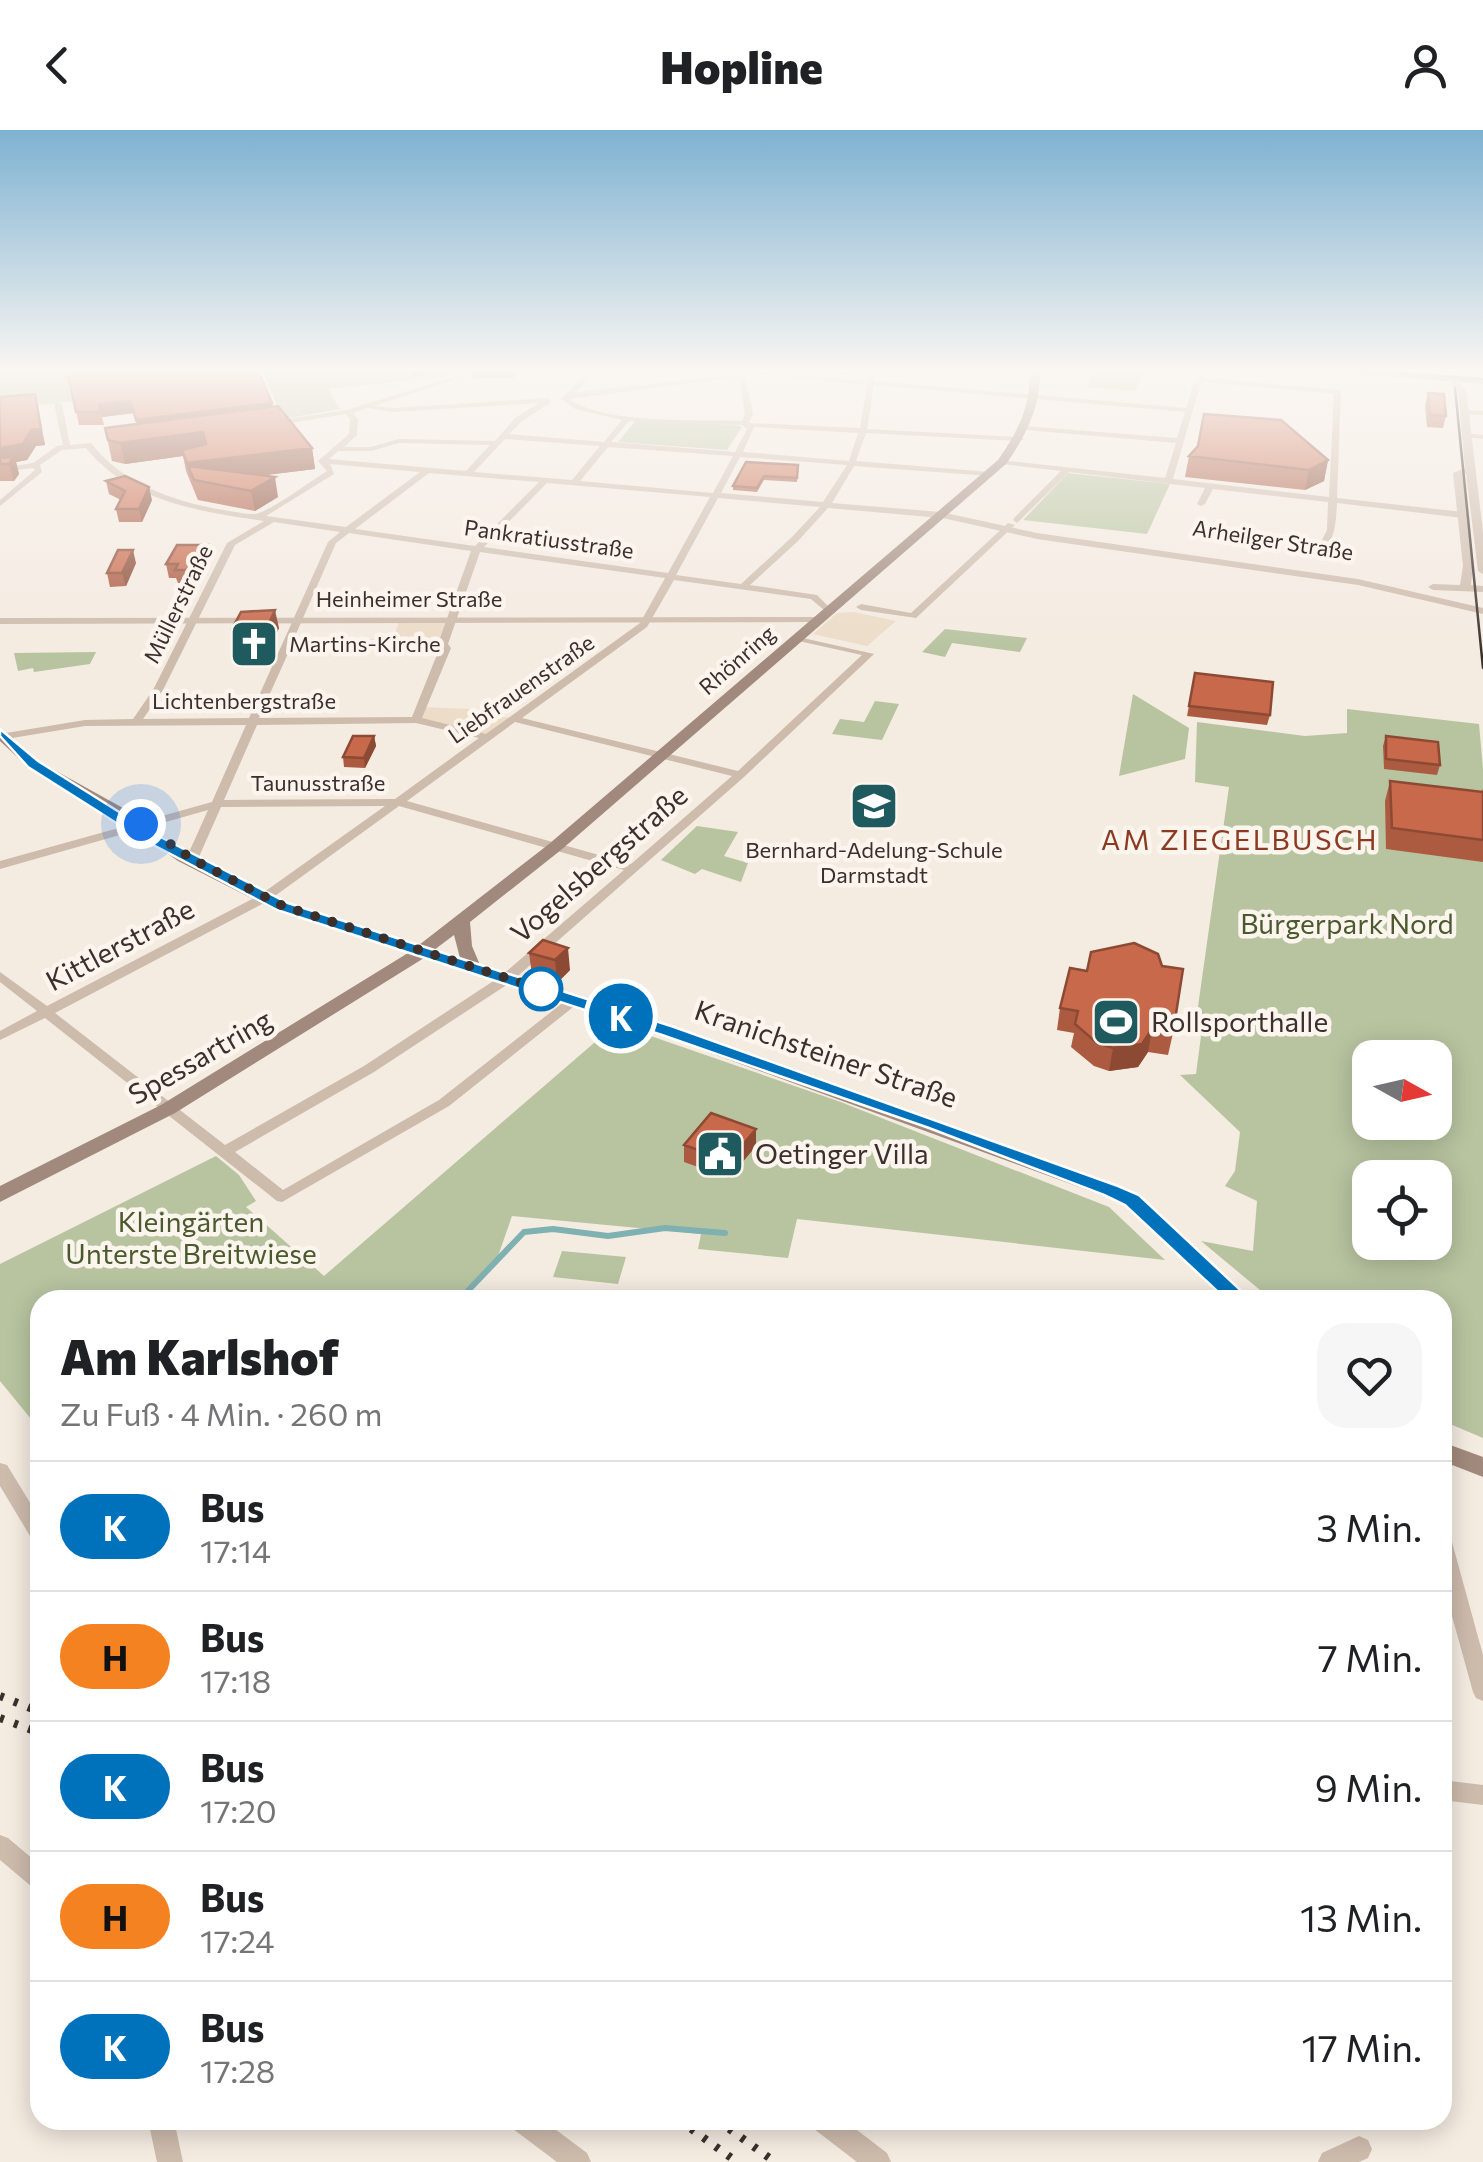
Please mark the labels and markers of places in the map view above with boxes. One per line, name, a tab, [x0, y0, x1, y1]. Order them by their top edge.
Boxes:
church icon: Martins-Kirche	[228, 618, 280, 670]
place label: Martins-Kirche	[289, 630, 441, 657]
school or university icon: Bernhard-Adelung-Schule Darmstadt	[848, 780, 900, 832]
place label: Bernhard-Adelung-Schule Darmstadt	[745, 836, 1003, 888]
unlabelled marker	[520, 968, 562, 1010]
sports icon: Rollsporthalle	[1090, 996, 1142, 1048]
place label: Rollsporthalle	[1151, 1004, 1328, 1038]
public building icon: Oetinger Villa	[694, 1128, 746, 1180]
place label: Oetinger Villa	[755, 1136, 929, 1170]

